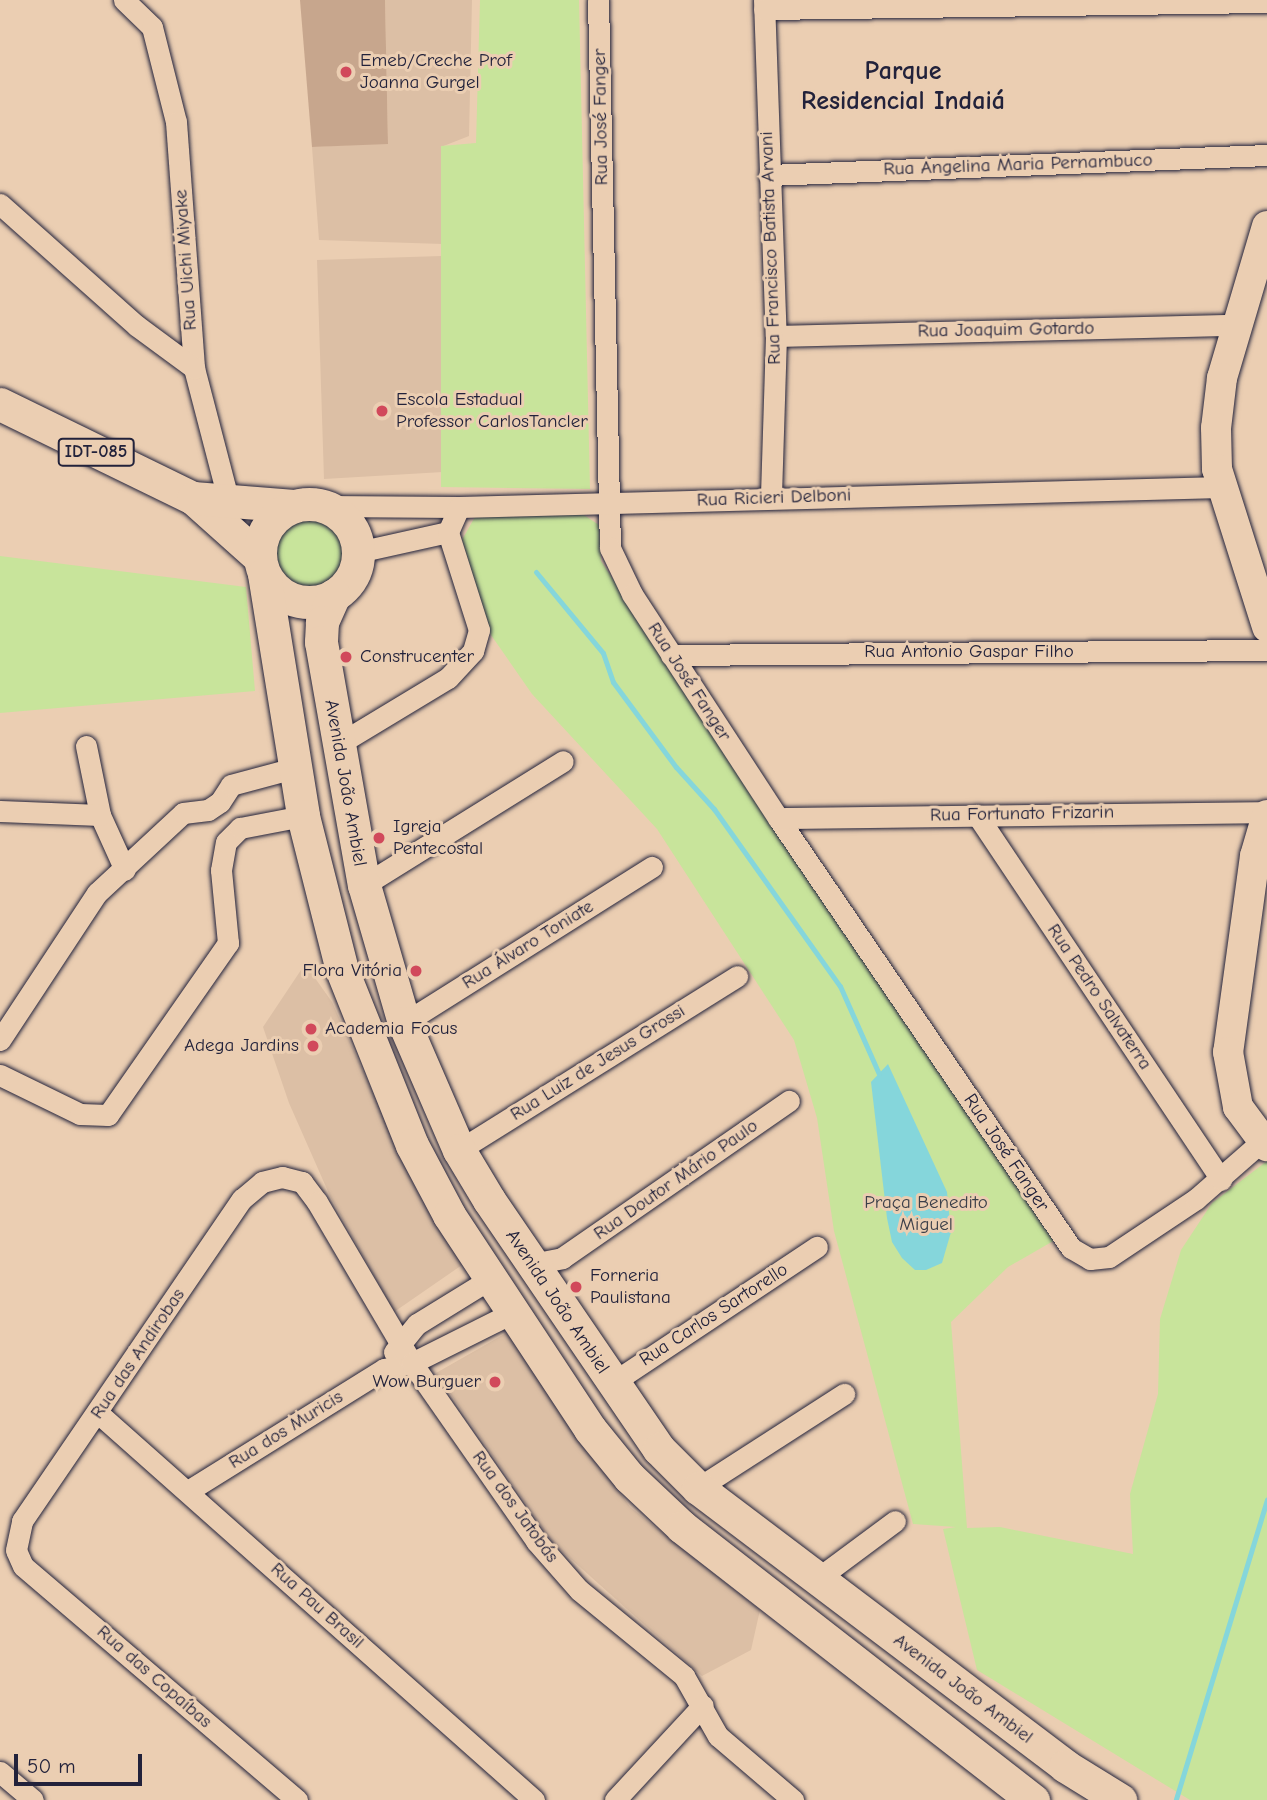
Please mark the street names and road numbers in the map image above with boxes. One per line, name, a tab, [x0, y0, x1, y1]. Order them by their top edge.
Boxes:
street label: Rua José Fanger	[588, 48, 614, 186]
street label: Rua Francisco Batista Arvani	[756, 131, 786, 365]
street label: Rua Angelina Maria Pernambuco	[883, 149, 1153, 181]
street label: Rua Uichi Miyake	[170, 189, 202, 331]
street label: Rua Joaquim Gotardo	[917, 317, 1095, 343]
road number: IDT-085	[57, 438, 134, 466]
street label: Rua Ricieri Delboni	[696, 484, 852, 512]
street label: Rua José Fanger	[642, 618, 736, 746]
street label: Rua Antonio Gaspar Filho	[864, 641, 1074, 663]
street label: Avenida João Ambiel	[319, 698, 371, 868]
street label: Rua Fortunato Frizarin	[930, 801, 1114, 827]
street label: Rua Álvaro Toniate	[458, 895, 598, 995]
street label: Rua Pedro Salvaterra	[1042, 920, 1156, 1074]
street label: Rua Luiz de Jesus Grossi	[506, 1000, 690, 1126]
street label: Rua José Fanger	[958, 1090, 1054, 1216]
street label: Rua Doutor Mário Paulo	[589, 1115, 763, 1245]
street label: Avenida João Ambiel	[500, 1226, 614, 1378]
street label: Rua Carlos Sartorello	[636, 1259, 792, 1371]
street label: Rua das Andirobas	[86, 1284, 190, 1424]
street label: Rua dos Muricis	[225, 1386, 347, 1474]
street label: Rua dos Jatobás	[467, 1447, 563, 1567]
street label: Rua Pau Brasil	[266, 1558, 368, 1654]
street label: Rua das Copaíbas	[92, 1621, 216, 1733]
street label: Avenida João Ambiel	[889, 1629, 1037, 1749]

